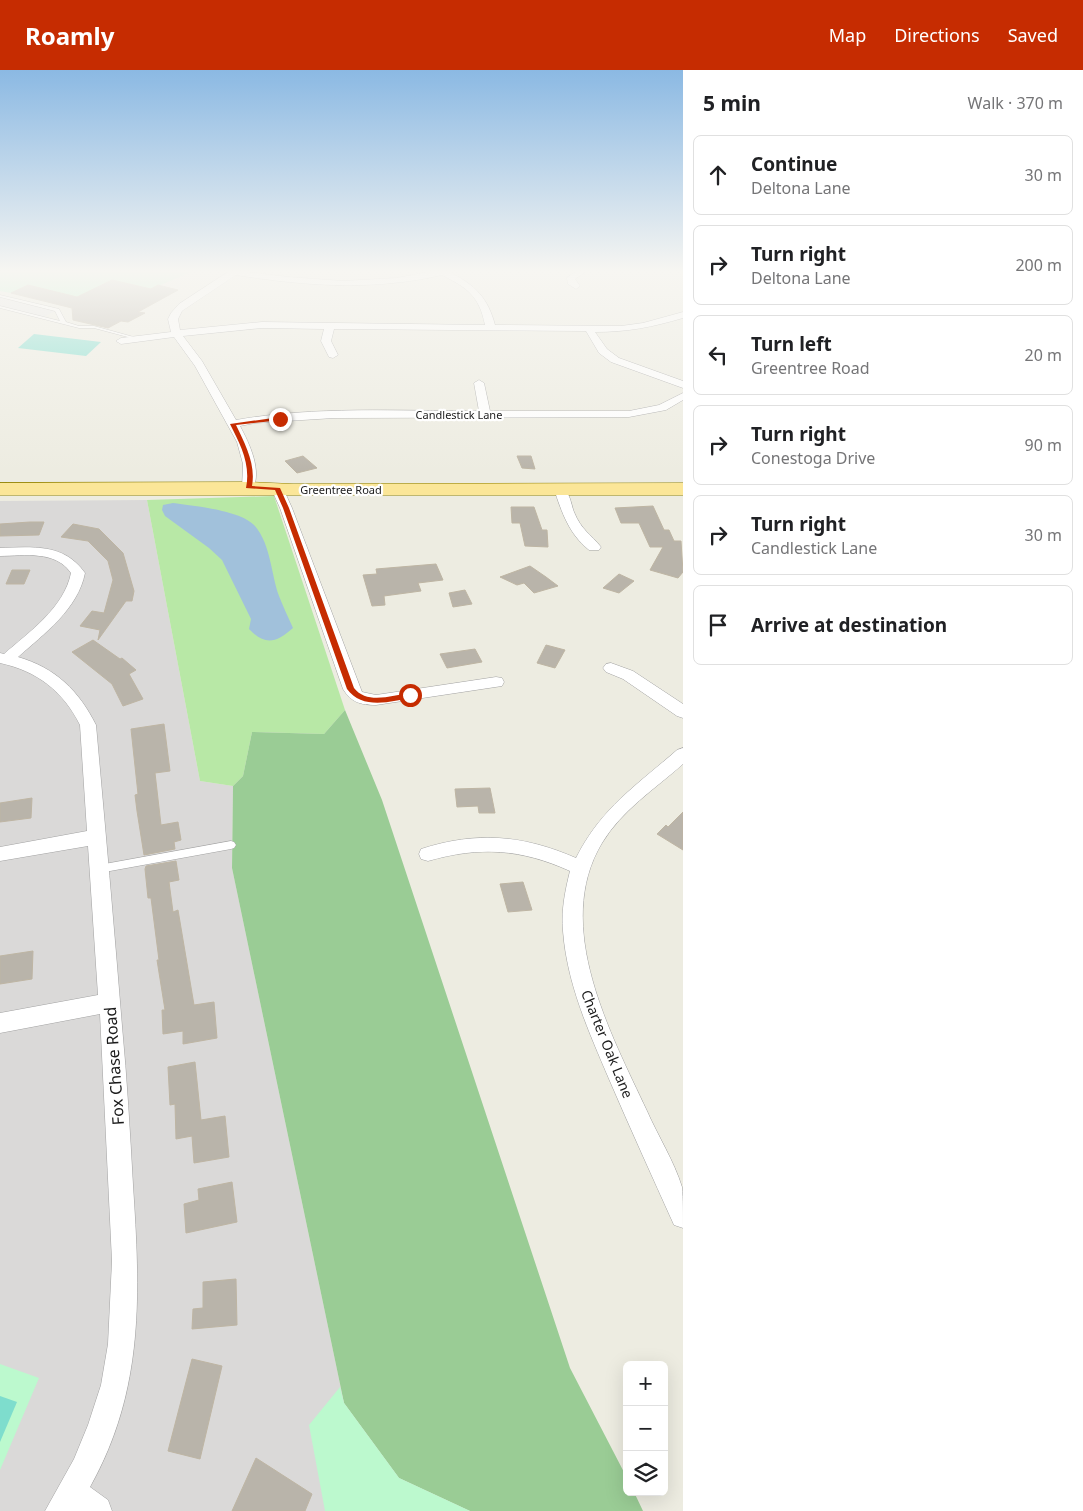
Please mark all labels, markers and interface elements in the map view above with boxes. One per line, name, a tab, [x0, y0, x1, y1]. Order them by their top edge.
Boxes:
text: Roamly	[25, 19, 114, 52]
text: Map	[829, 23, 866, 47]
text: Directions	[894, 23, 980, 47]
text: Saved	[1008, 23, 1058, 47]
text: 5 min	[703, 89, 761, 117]
text: Walk · 370 m	[968, 92, 1063, 114]
text: Continue	[751, 151, 837, 177]
icon: ahead	[704, 161, 732, 189]
text: 30 m	[1025, 164, 1062, 186]
text: Deltona Lane	[751, 177, 851, 199]
text: Turn right	[751, 241, 846, 267]
icon: right	[704, 251, 732, 279]
text: 200 m	[1015, 254, 1062, 276]
text: Deltona Lane	[751, 267, 851, 289]
text: Turn left	[751, 331, 832, 357]
icon: left	[704, 341, 732, 369]
text: 20 m	[1025, 344, 1062, 366]
text: Greentree Road	[751, 357, 870, 379]
street label: Candlestick Lane	[416, 407, 502, 422]
route end	[269, 408, 292, 431]
text: Turn right	[751, 421, 846, 447]
icon: right	[704, 431, 732, 459]
text: 90 m	[1025, 434, 1062, 456]
text: Conestoga Drive	[751, 447, 875, 469]
street label: Greentree Road	[300, 482, 382, 497]
text: Turn right	[751, 511, 846, 537]
icon: right	[704, 521, 732, 549]
text: 30 m	[1025, 524, 1062, 546]
text: Candlestick Lane	[751, 537, 877, 559]
icon: arrive	[704, 611, 732, 639]
text: Arrive at destination	[751, 612, 947, 638]
route start	[399, 684, 422, 707]
street label: Charter Oak Lane	[577, 987, 638, 1101]
street label: Fox Chase Road	[99, 1006, 129, 1126]
map controls	[623, 1361, 668, 1496]
button: +	[623, 1361, 668, 1406]
button: −	[623, 1406, 668, 1451]
button: layers	[623, 1451, 668, 1496]

